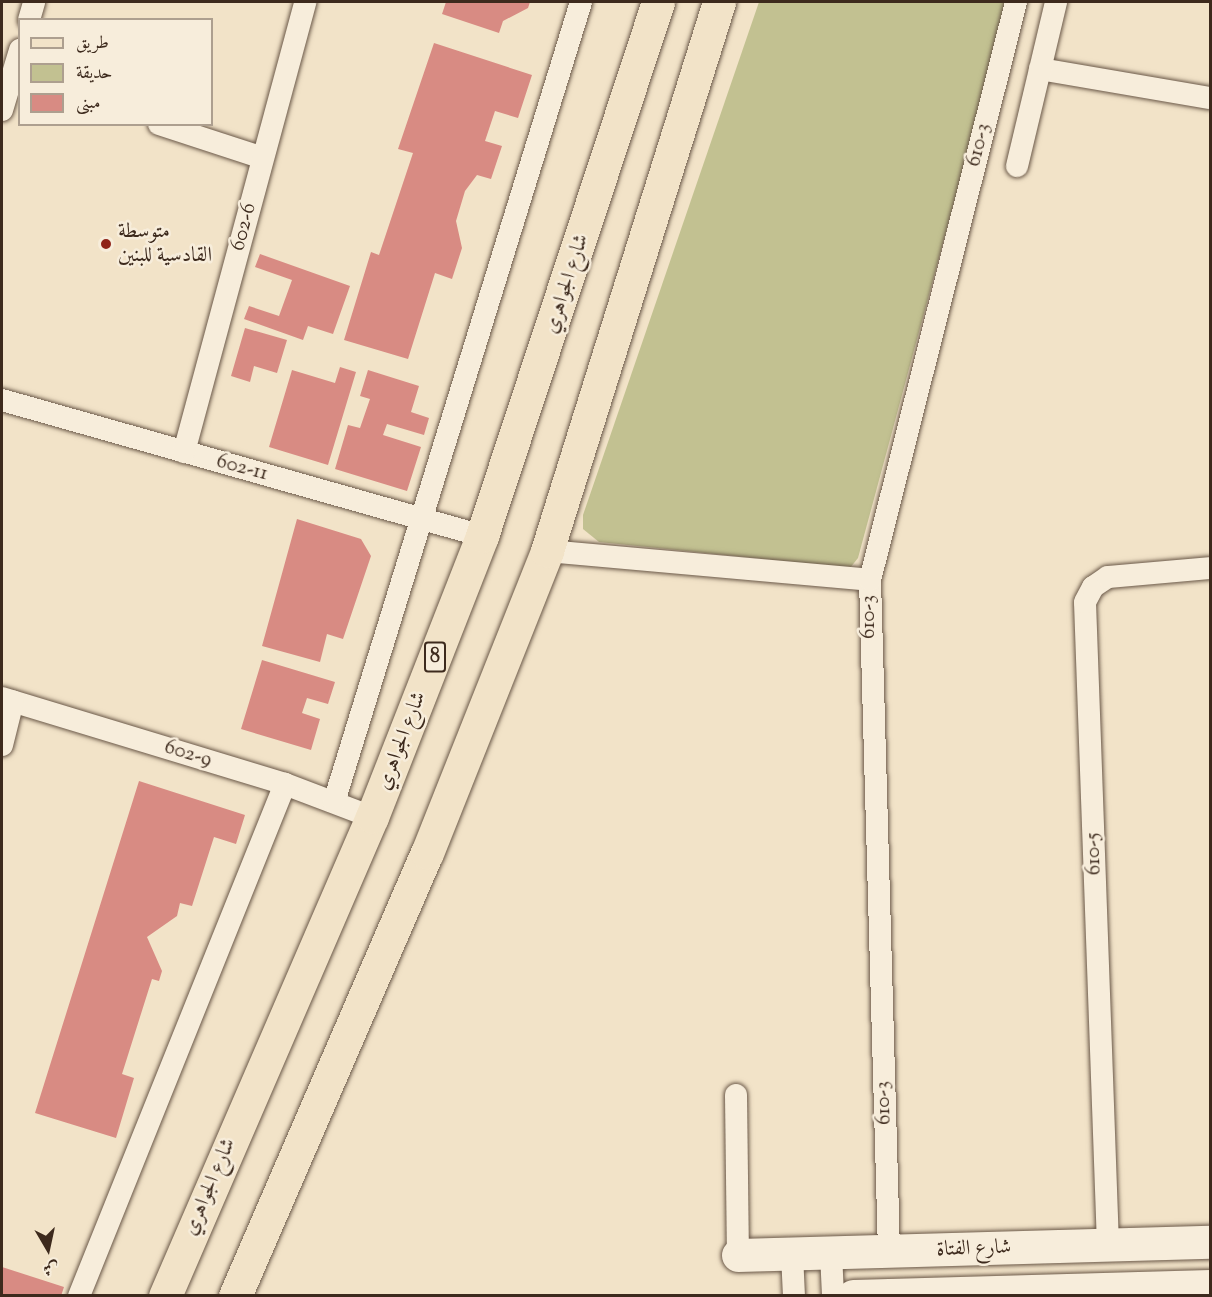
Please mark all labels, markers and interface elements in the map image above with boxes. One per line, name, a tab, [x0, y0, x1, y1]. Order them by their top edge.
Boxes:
legend	[18, 18, 213, 126]
text: طريق	[76, 31, 109, 57]
text: حديقة	[76, 61, 112, 87]
text: مبنى	[76, 91, 101, 117]
street label: 610-3	[961, 121, 997, 169]
street label: 602-6	[226, 200, 262, 254]
place label: متوسطة القادسية للبنين	[118, 219, 212, 269]
street label: شارع الجواهري	[539, 231, 595, 337]
marker: متوسطة القادسية للبنين	[99, 237, 113, 251]
street label: 602-11	[213, 449, 271, 487]
street label: 610-3	[856, 595, 882, 639]
road number: 8	[423, 640, 447, 674]
street label: شارع الجواهري	[372, 688, 432, 794]
street label: 602-9	[161, 735, 215, 773]
street label: 610-5	[1081, 832, 1107, 876]
street label: 610-3	[871, 1081, 897, 1125]
street label: شارع الجواهري	[178, 1135, 242, 1239]
north arrow	[18, 1219, 78, 1279]
street label: شارع الفتاة	[936, 1235, 1012, 1263]
text: ش	[41, 1255, 61, 1280]

